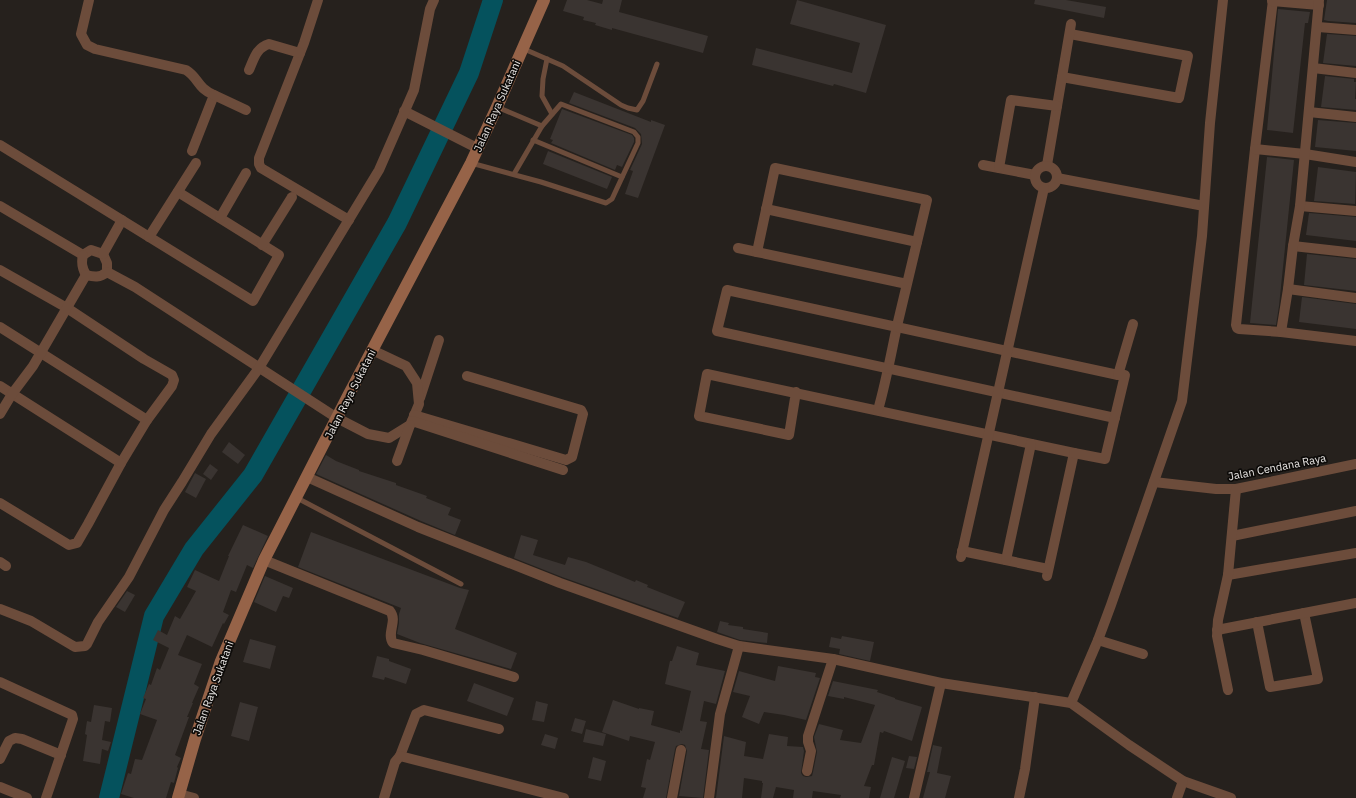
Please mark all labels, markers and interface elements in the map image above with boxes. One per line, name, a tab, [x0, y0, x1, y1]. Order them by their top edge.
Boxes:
street label: Jalan Raya Sukatani	[471, 58, 523, 154]
street label: Jalan Raya Sukatani	[321, 347, 379, 441]
street label: Jalan Cendana Raya	[1227, 451, 1327, 483]
street label: Jalan Raya Sukatani	[190, 639, 236, 737]

